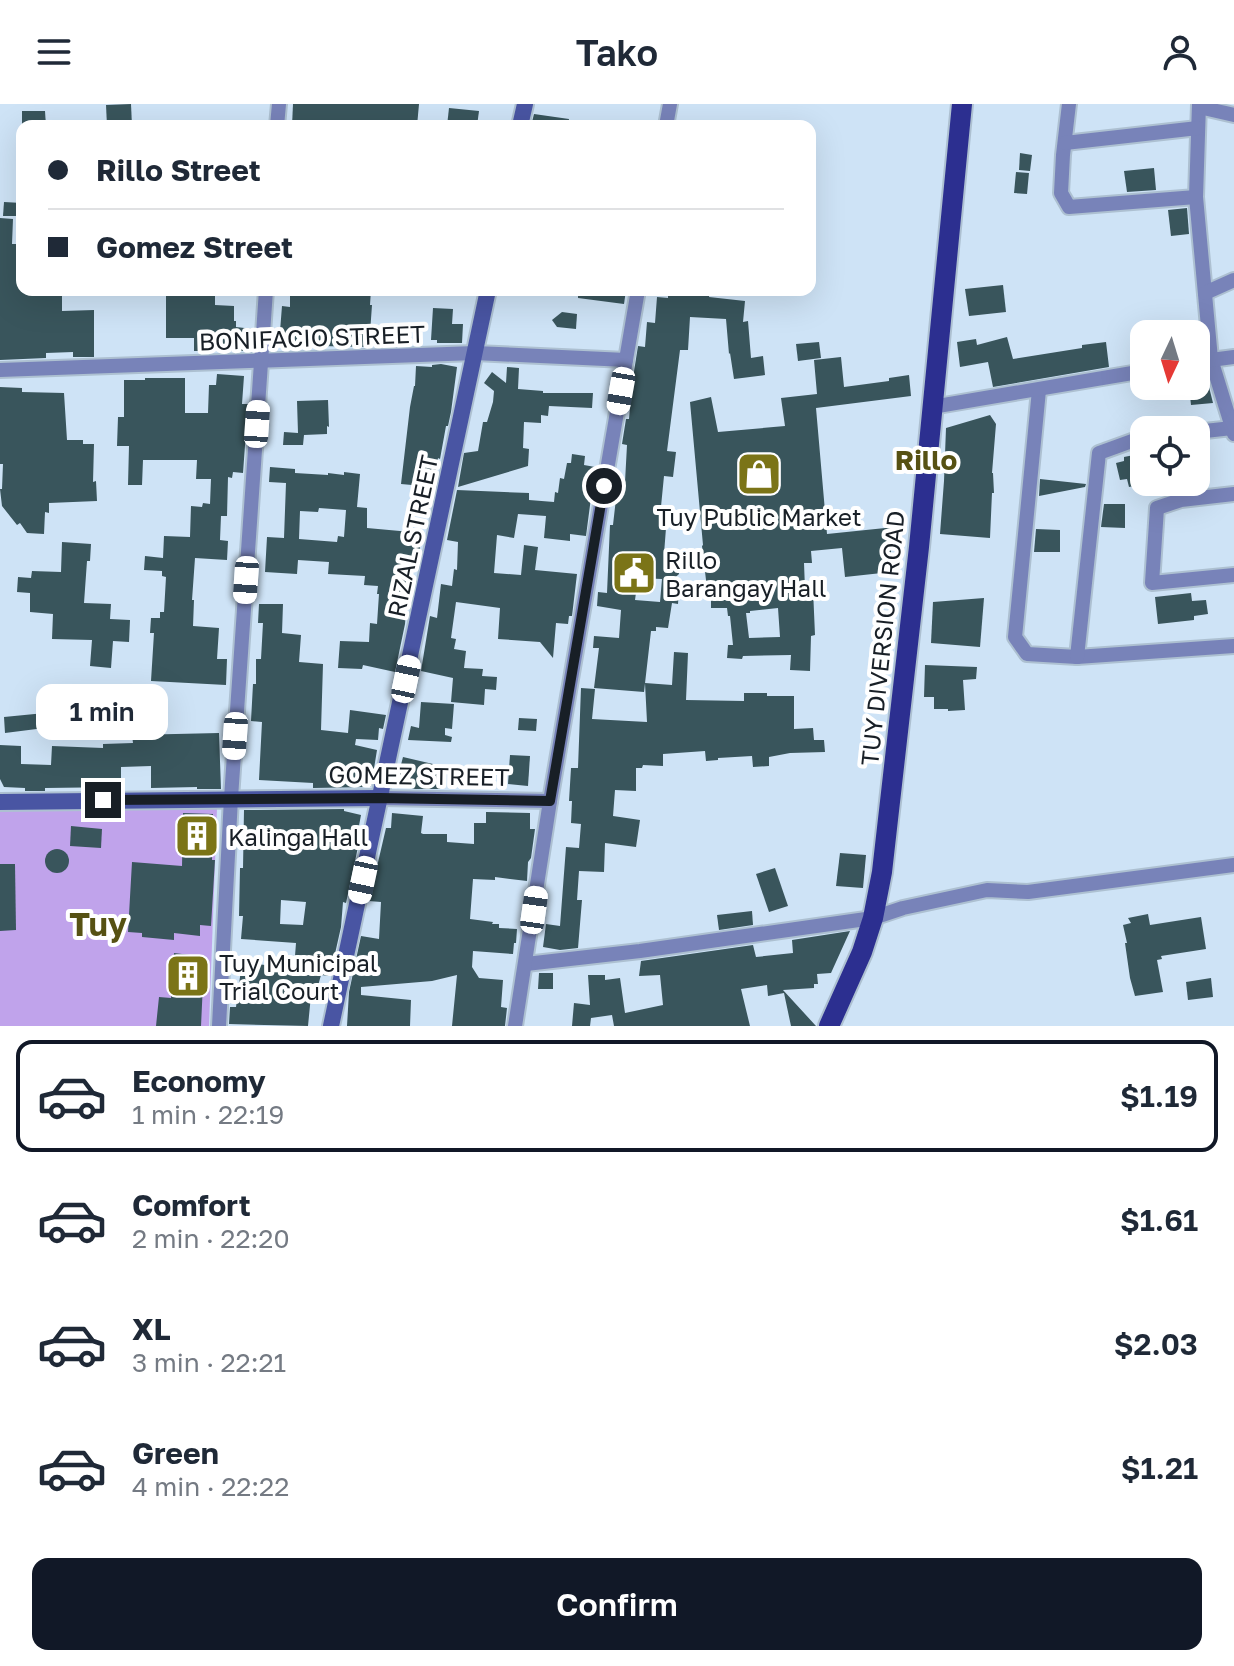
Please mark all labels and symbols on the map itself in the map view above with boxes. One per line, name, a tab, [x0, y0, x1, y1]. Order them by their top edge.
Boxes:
street label: BONIFACIO STREET	[198, 319, 426, 355]
north arrow	[1130, 320, 1210, 400]
car	[605, 365, 637, 417]
car	[243, 399, 271, 449]
district label: Rillo	[895, 443, 957, 476]
shop icon: Tuy Public Market	[735, 450, 783, 498]
street label: RIZAL STREET	[381, 452, 443, 620]
route start	[586, 468, 622, 504]
place label: Tuy Public Market	[656, 502, 862, 531]
street label: TUY DIVERSION ROAD	[854, 509, 910, 767]
place label: Rillo Barangay Hall	[665, 545, 827, 602]
public building icon: Rillo Barangay Hall	[610, 549, 658, 597]
car	[232, 555, 260, 605]
car	[389, 653, 423, 705]
callout: 1 min	[37, 684, 169, 740]
car	[221, 711, 249, 761]
street label: GOMEZ STREET	[328, 759, 510, 791]
route end	[85, 782, 121, 818]
building icon: Kalinga Hall	[173, 812, 221, 860]
place label: Kalinga Hall	[228, 822, 368, 851]
car	[346, 854, 380, 906]
car	[519, 885, 549, 935]
district label: Tuy	[69, 905, 127, 943]
place label: Tuy Municipal Trial Court	[219, 948, 378, 1005]
building icon: Tuy Municipal Trial Court	[164, 952, 212, 1000]

